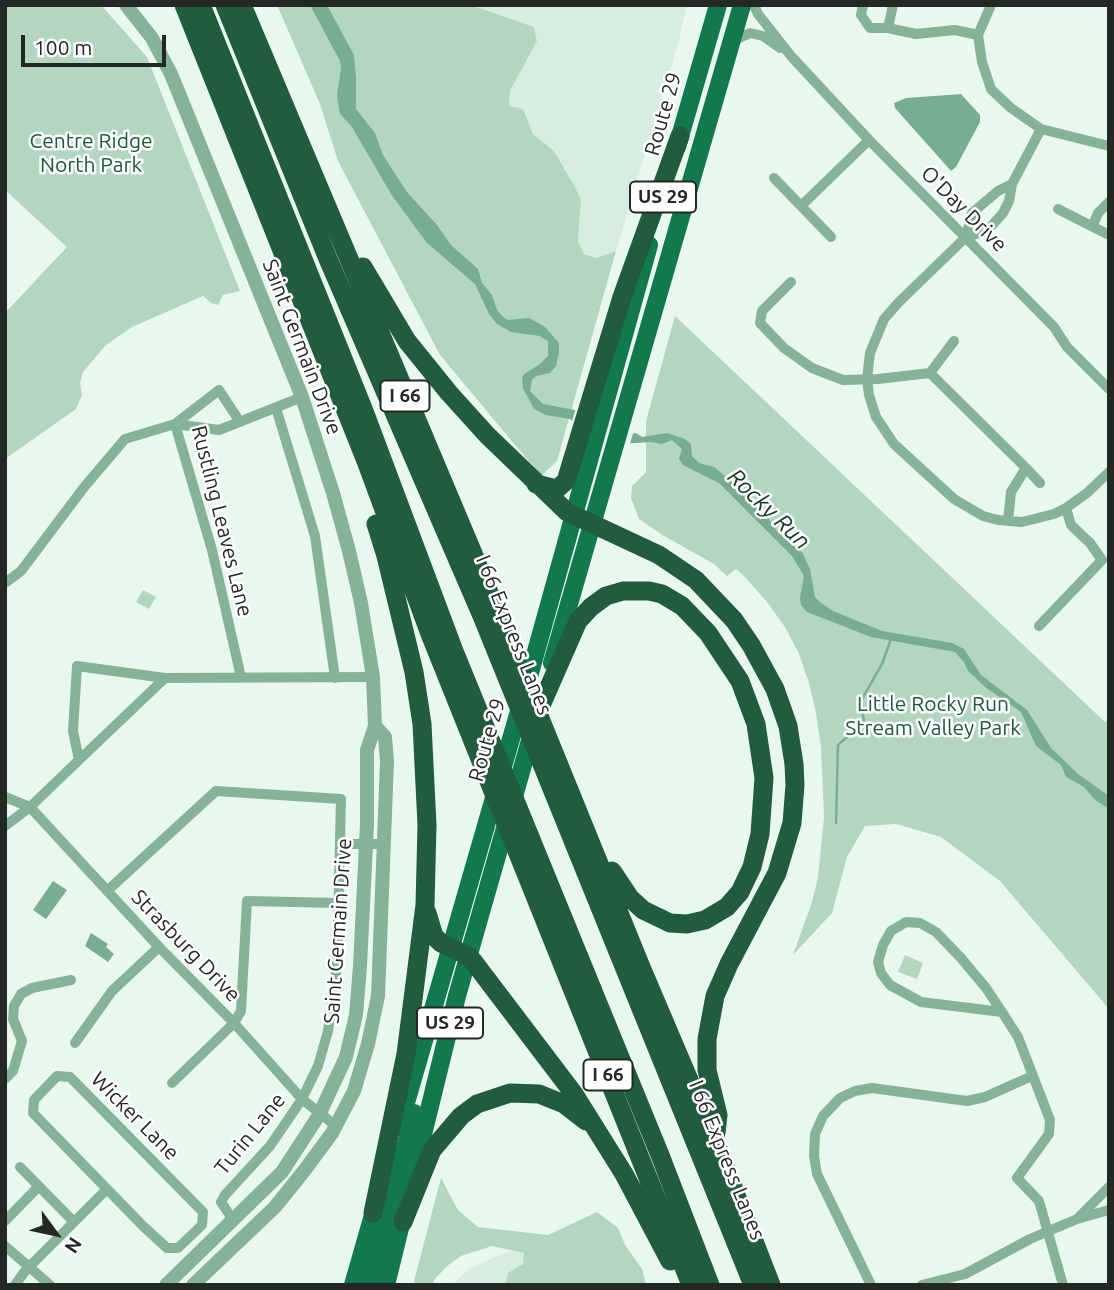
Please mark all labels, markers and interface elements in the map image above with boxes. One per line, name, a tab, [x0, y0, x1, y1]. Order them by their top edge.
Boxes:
scale bar	[24, 21, 170, 65]
text: 100 m	[34, 35, 92, 59]
street label: Route 29	[639, 69, 687, 159]
park label: Centre Ridge North Park	[29, 128, 153, 178]
street label: O'Day Drive	[916, 161, 1012, 257]
road number: US 29	[630, 182, 696, 212]
street label: Saint Germain Drive	[257, 256, 347, 438]
road number: I 66	[380, 380, 430, 412]
street label: Rustling Leaves Lane	[186, 423, 258, 619]
water label: Rocky Run	[722, 463, 816, 555]
street label: I 66 Express Lanes	[470, 551, 558, 719]
park label: Little Rocky Run Stream Valley Park	[845, 691, 1021, 741]
street label: Route 29	[463, 695, 511, 785]
street label: Saint Germain Drive	[319, 837, 357, 1025]
street label: Strasburg Drive	[126, 885, 246, 1007]
road number: US 29	[417, 1007, 483, 1038]
road number: I 66	[584, 1060, 632, 1091]
street label: Wicker Lane	[86, 1067, 184, 1165]
street label: I 66 Express Lanes	[683, 1076, 771, 1244]
street label: Turin Lane	[209, 1088, 291, 1180]
north arrow	[21, 1199, 91, 1269]
text: N	[61, 1233, 87, 1257]

